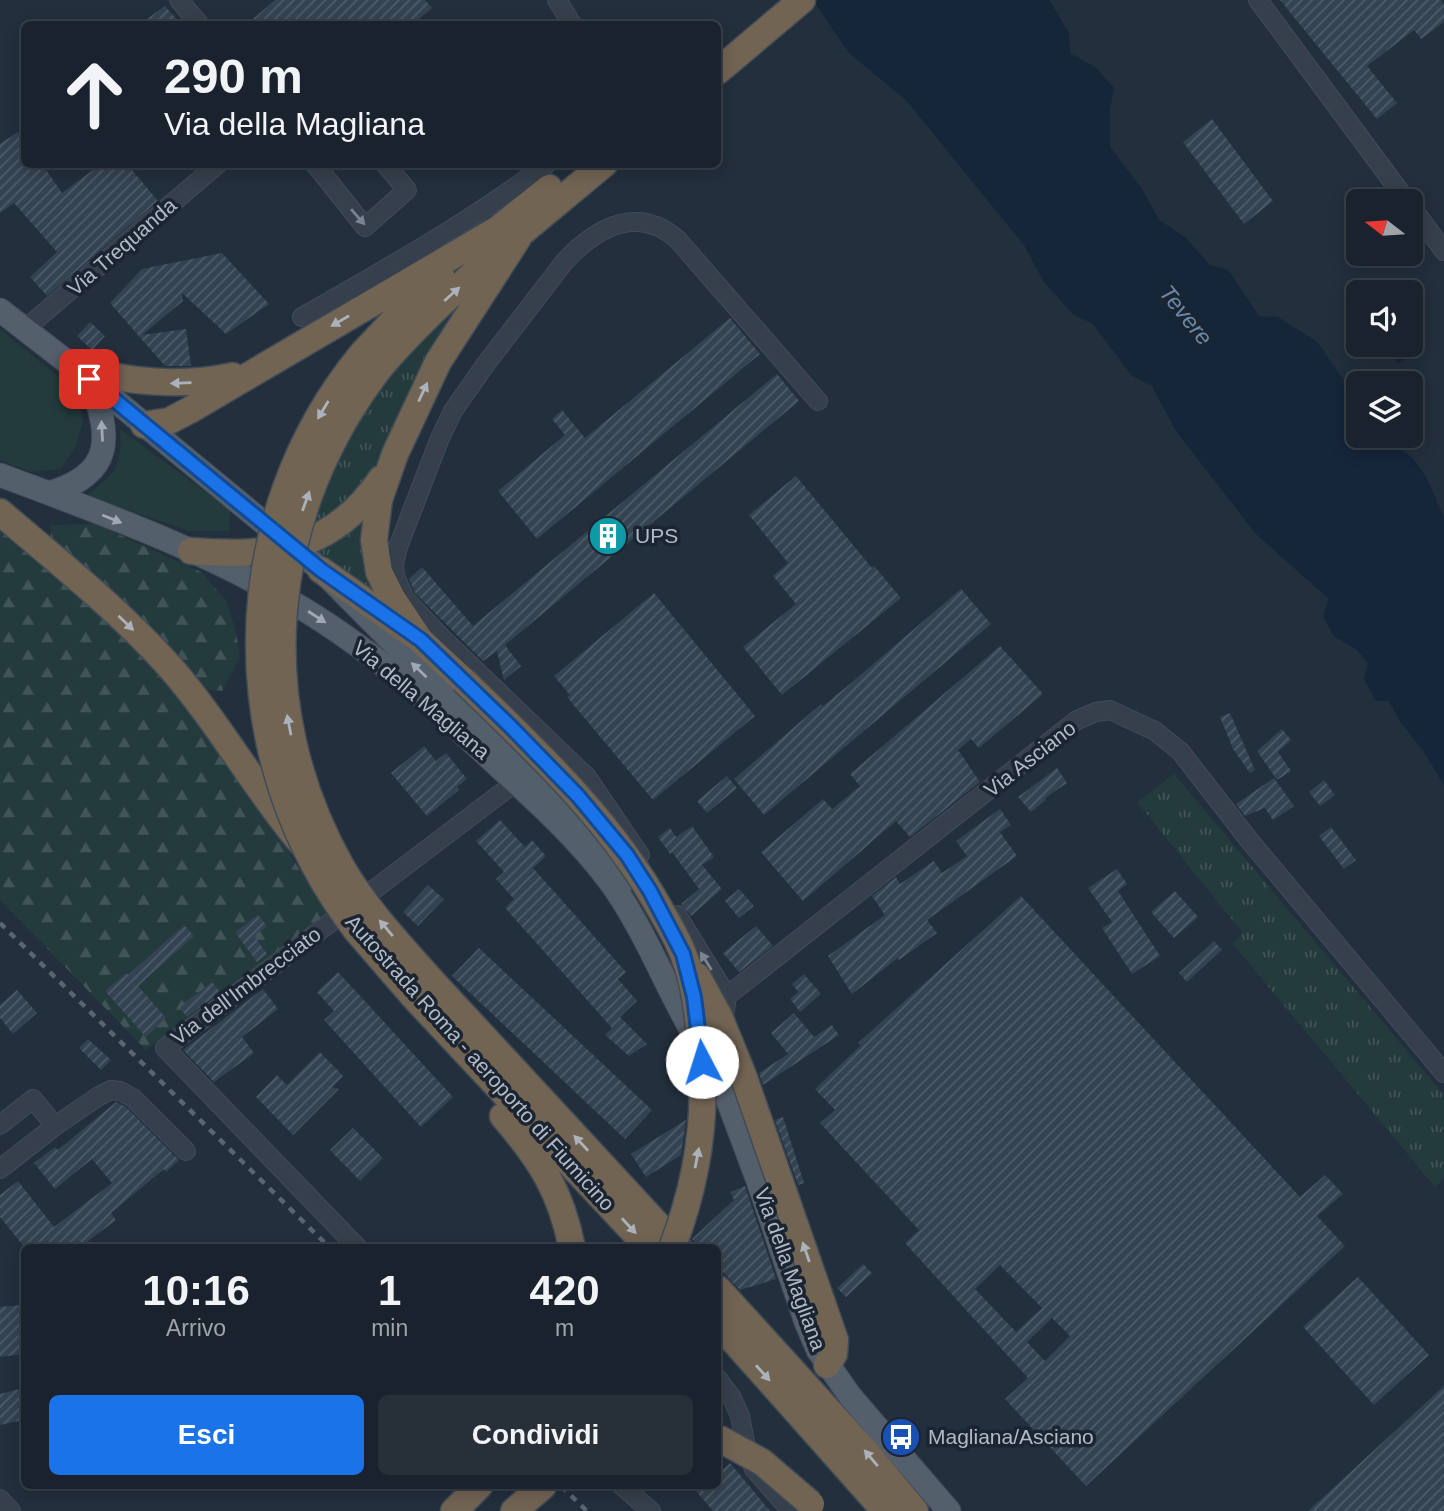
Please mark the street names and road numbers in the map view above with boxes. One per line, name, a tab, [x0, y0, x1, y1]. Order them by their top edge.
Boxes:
street label: Via Trequanda	[63, 193, 181, 300]
street label: Via della Magliana	[348, 636, 495, 764]
street label: Via Asciano	[980, 716, 1080, 801]
street label: Autostrada Roma - aeroporto di Fiumicino	[341, 910, 619, 1215]
street label: Via dell'Imbrecciato	[166, 922, 325, 1049]
street label: Via della Magliana	[750, 1184, 831, 1354]

